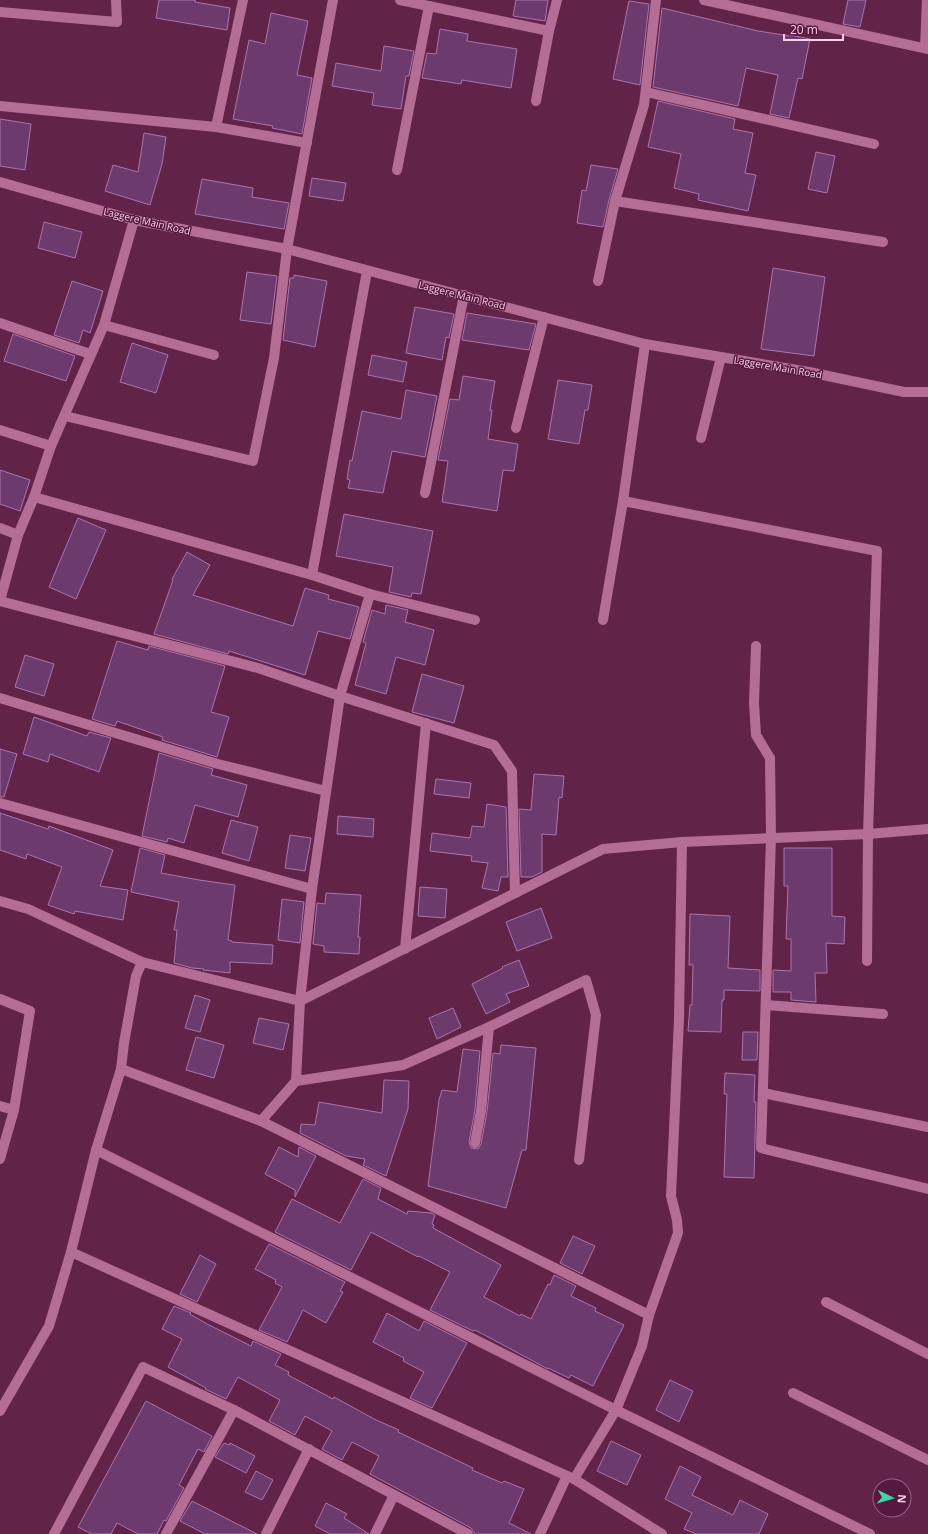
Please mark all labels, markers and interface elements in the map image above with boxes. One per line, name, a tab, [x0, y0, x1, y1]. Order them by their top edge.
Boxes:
scale bar	[784, 16, 843, 42]
text: 20 m	[790, 21, 818, 38]
street label: Laggere Main Road	[102, 204, 192, 238]
street label: Laggere Main Road	[417, 277, 507, 313]
street label: Laggere Main Road	[733, 352, 823, 382]
north arrow	[872, 1478, 912, 1518]
text: N	[895, 1494, 910, 1504]

